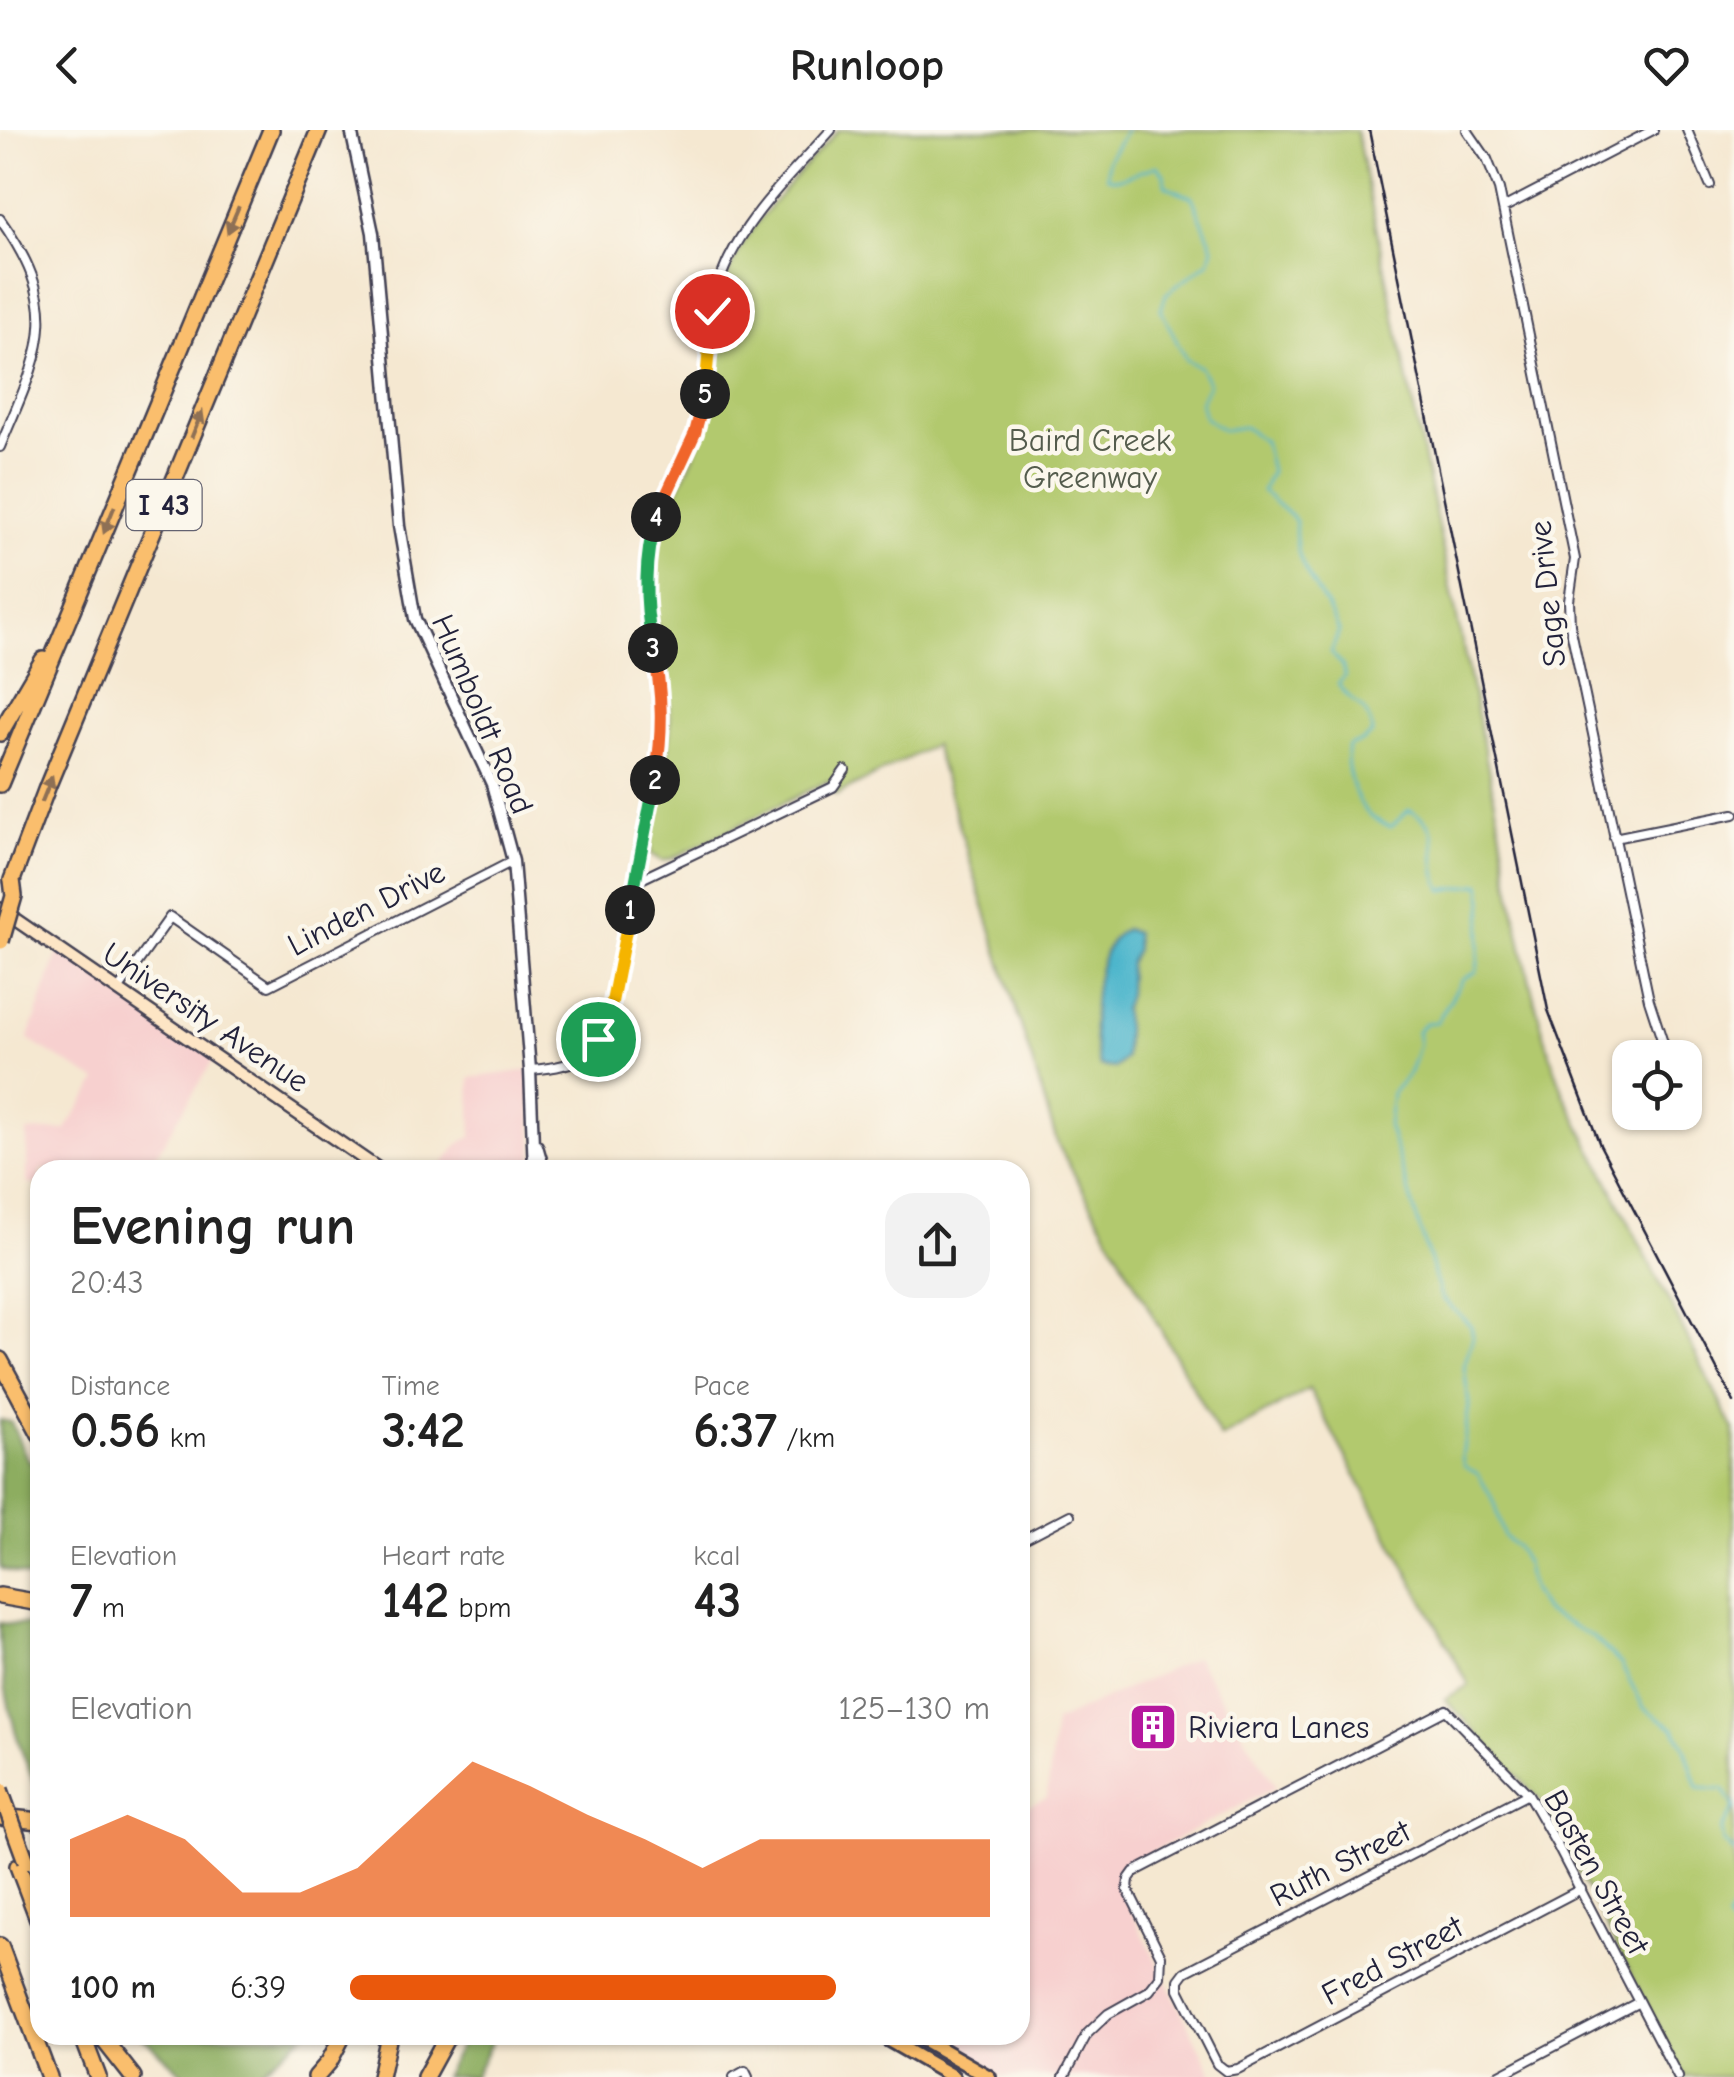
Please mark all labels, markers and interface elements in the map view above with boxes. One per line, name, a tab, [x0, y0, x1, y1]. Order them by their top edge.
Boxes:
icon: back	[40, 38, 95, 93]
icon: heart	[1639, 38, 1694, 93]
text: Runloop	[790, 39, 944, 91]
one-way arrow	[225, 205, 241, 235]
pin	[670, 269, 755, 354]
icon: check	[685, 284, 740, 339]
pin: 5	[680, 369, 730, 419]
text: 5	[698, 378, 712, 410]
one-way arrow	[190, 409, 206, 439]
park label: Baird Creek Greenway	[1009, 422, 1172, 496]
road number: I 43	[126, 480, 202, 530]
pin: 4	[631, 492, 681, 542]
text: 4	[649, 501, 663, 533]
one-way arrow	[101, 506, 117, 536]
street label: Sage Drive	[1521, 519, 1574, 669]
street label: Humboldt Road	[424, 609, 541, 819]
pin: 3	[628, 623, 678, 673]
text: 3	[646, 632, 660, 664]
pin: 2	[630, 755, 680, 805]
text: 2	[648, 764, 662, 796]
one-way arrow	[39, 774, 55, 804]
street label: Linden Drive	[282, 853, 451, 964]
pin: 1	[605, 885, 655, 935]
text: 1	[624, 894, 636, 926]
street label: University Avenue	[96, 935, 316, 1100]
pin	[556, 997, 641, 1082]
icon: arrive	[571, 1012, 626, 1067]
map controls	[1612, 1040, 1702, 1130]
button: locate	[1612, 1040, 1702, 1130]
button: share	[885, 1193, 990, 1298]
text: Evening run	[70, 1194, 355, 1258]
text: 20:43	[70, 1264, 144, 1301]
text: Distance	[70, 1370, 170, 1402]
text: Time	[382, 1370, 440, 1402]
text: Pace	[693, 1370, 750, 1402]
text: 0.56	[70, 1402, 160, 1460]
text: 3:42	[382, 1402, 465, 1460]
text: 6:37	[693, 1402, 777, 1460]
text: km	[160, 1422, 206, 1454]
text: /km	[777, 1422, 835, 1454]
text: Elevation	[70, 1540, 177, 1572]
text: Heart rate	[382, 1540, 505, 1572]
text: kcal	[693, 1540, 740, 1572]
text: 7	[70, 1572, 93, 1630]
text: 142	[382, 1572, 449, 1630]
text: 43	[693, 1572, 741, 1630]
text: m	[93, 1592, 125, 1624]
text: bpm	[449, 1592, 512, 1624]
text: Elevation	[70, 1690, 193, 1727]
text: 125–130 m	[839, 1690, 990, 1727]
building icon: Riviera Lanes	[1127, 1701, 1179, 1753]
place label: Riviera Lanes	[1188, 1709, 1369, 1746]
street label: Basten Street	[1536, 1783, 1657, 1962]
street label: Ruth Street	[1264, 1812, 1417, 1915]
street label: Fred Street	[1315, 1907, 1470, 2013]
text: 100 m	[70, 1969, 156, 2006]
text: 6:39	[230, 1969, 286, 2006]

